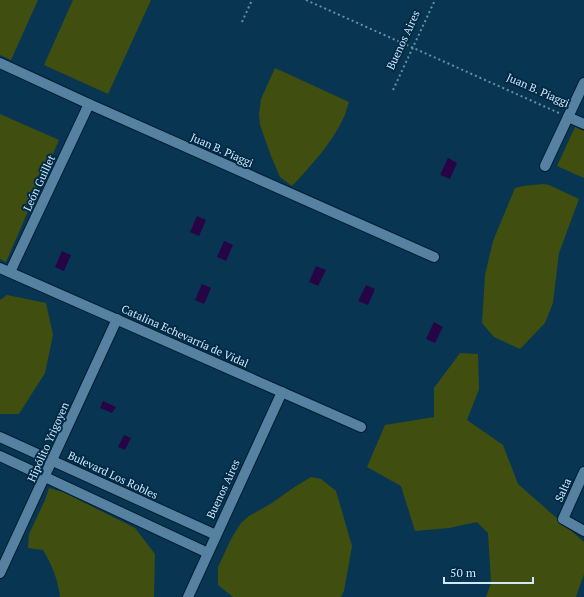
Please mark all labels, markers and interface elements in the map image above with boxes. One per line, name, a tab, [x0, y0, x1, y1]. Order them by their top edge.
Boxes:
street label: Buenos Aires	[383, 8, 423, 72]
street label: Juan B. Piaggi	[504, 70, 572, 110]
street label: Juan B. Piaggi	[188, 130, 256, 170]
street label: León Guillet	[20, 153, 58, 213]
street label: Catalina Echevarría de Vidal	[119, 302, 251, 370]
street label: Hipólito Yrigoyen	[24, 399, 72, 484]
street label: Bulevard Los Robles	[66, 448, 161, 502]
street label: Buenos Aires	[203, 457, 243, 521]
street label: Salta	[552, 476, 575, 504]
scale bar	[444, 559, 533, 585]
text: 50 m	[450, 565, 477, 580]

